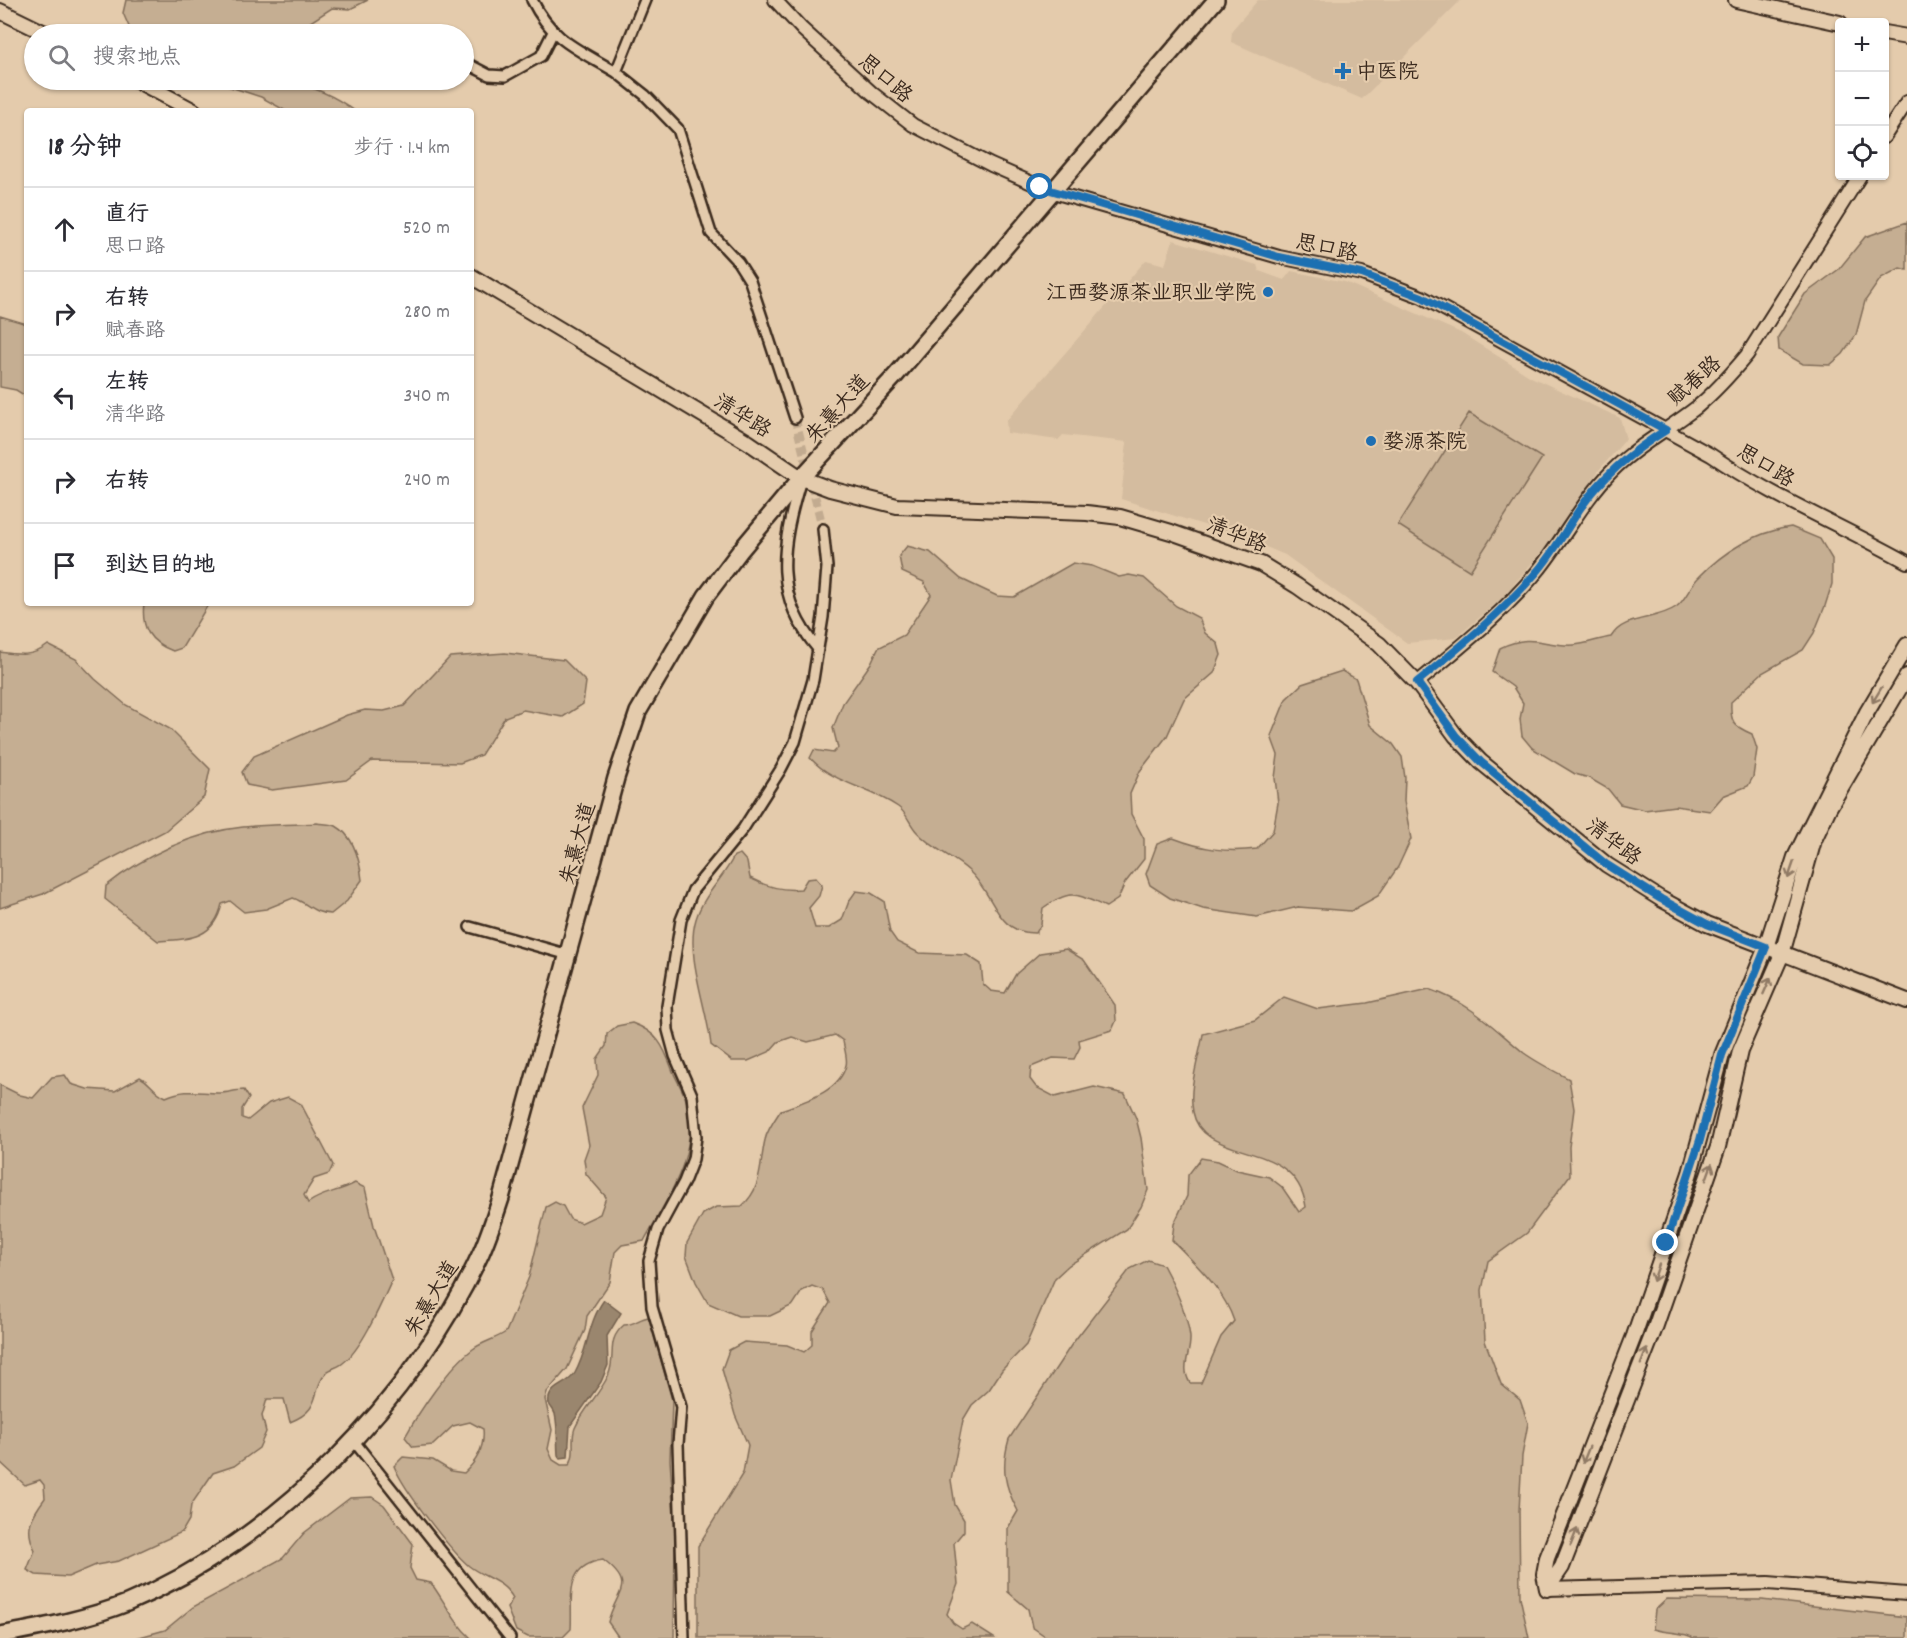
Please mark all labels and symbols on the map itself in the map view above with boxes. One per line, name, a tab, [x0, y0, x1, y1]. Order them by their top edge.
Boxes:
street label: 思口路	[850, 49, 918, 112]
place label: 中医院	[1356, 59, 1419, 89]
marker: 中医院	[1334, 62, 1352, 80]
route start	[1026, 173, 1052, 199]
street label: 思口路	[1292, 229, 1360, 271]
place label: 江西婺源茶业职业学院	[1046, 280, 1256, 310]
marker: 江西婺源茶业职业学院	[1261, 285, 1275, 299]
street label: 赋春路	[1663, 350, 1729, 414]
street label: 朱熹大道	[800, 369, 878, 451]
street label: 清华路	[707, 388, 776, 447]
place label: 婺源茶院	[1383, 429, 1467, 459]
marker: 婺源茶院	[1364, 434, 1378, 448]
street label: 思口路	[1730, 438, 1799, 497]
street label: 清华路	[1201, 512, 1271, 562]
one-way arrow	[1871, 686, 1883, 703]
street label: 朱熹大道	[555, 799, 605, 888]
street label: 清华路	[1578, 812, 1646, 874]
one-way arrow	[1784, 860, 1795, 878]
one-way arrow	[1762, 978, 1774, 996]
one-way arrow	[1705, 1163, 1716, 1182]
route end	[1652, 1229, 1678, 1255]
street label: 朱熹大道	[399, 1256, 468, 1343]
one-way arrow	[1649, 1263, 1660, 1282]
one-way arrow	[1640, 1347, 1651, 1366]
one-way arrow	[1580, 1446, 1591, 1464]
one-way arrow	[1569, 1529, 1580, 1547]

